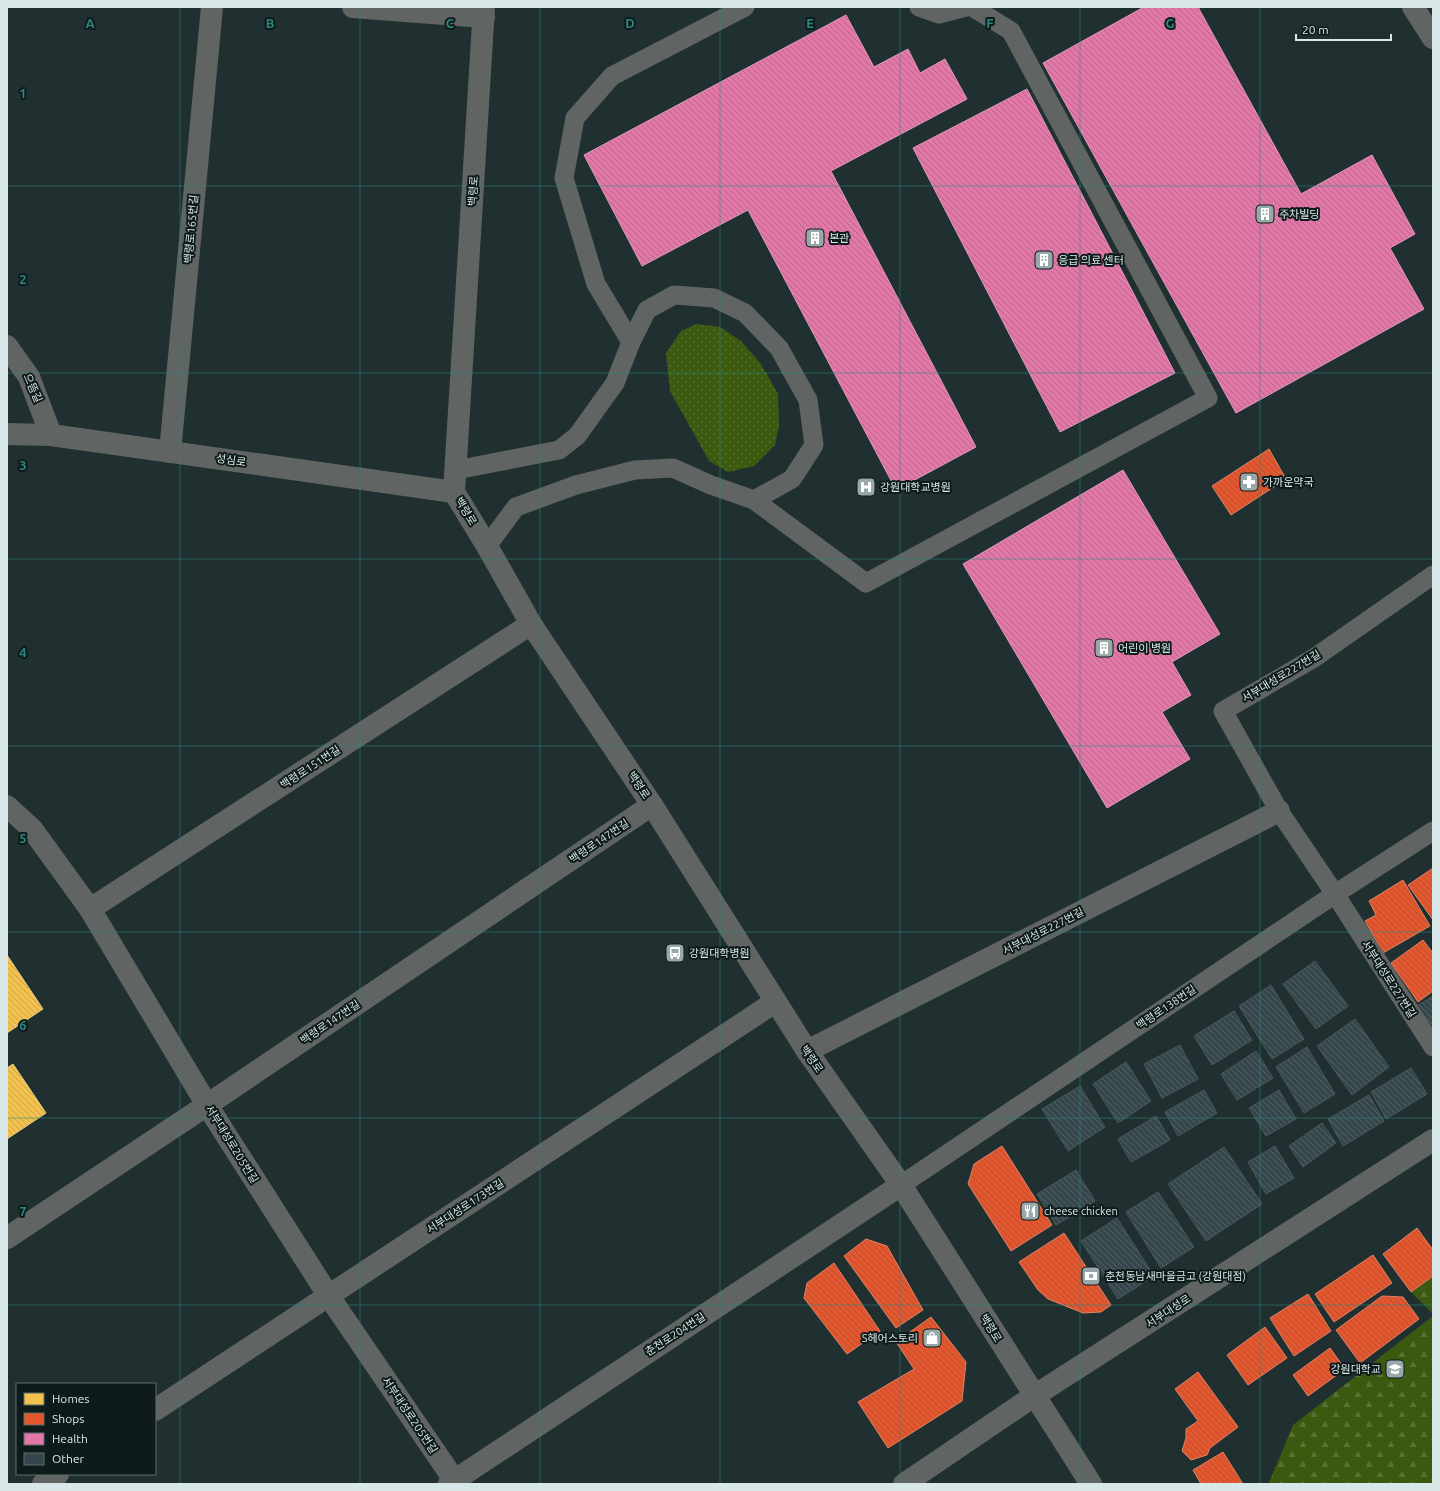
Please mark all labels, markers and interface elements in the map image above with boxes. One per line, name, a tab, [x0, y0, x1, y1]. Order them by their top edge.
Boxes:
text: A	[85, 16, 95, 30]
text: B	[266, 16, 275, 30]
text: C	[446, 16, 455, 30]
text: D	[625, 16, 635, 30]
text: E	[806, 16, 814, 30]
text: F	[986, 16, 994, 30]
text: G	[1166, 16, 1175, 30]
scale bar	[1296, 16, 1391, 42]
text: 20 m	[1302, 23, 1329, 36]
text: 1	[19, 86, 27, 100]
street label: 백령로	[466, 175, 480, 207]
street label: 백령로165번길	[182, 194, 200, 264]
building icon: 주차빌딩	[1254, 203, 1276, 225]
place label: 주차빌딩	[1279, 208, 1319, 220]
building icon: 본관	[804, 227, 826, 249]
place label: 본관	[829, 232, 849, 244]
building icon: 응급 의료 센터	[1033, 249, 1055, 271]
place label: 응급 의료 센터	[1058, 254, 1124, 266]
text: 2	[19, 272, 27, 286]
street label: 으뜸길	[21, 372, 45, 404]
street label: 성심로	[215, 452, 247, 468]
text: 3	[19, 458, 27, 472]
pharmacy icon: 가까운약국	[1238, 471, 1260, 493]
hospital icon: 강원대학교병원	[855, 476, 877, 498]
place label: 가까운약국	[1263, 476, 1314, 488]
place label: 강원대학교병원	[880, 481, 951, 493]
street label: 백령로	[453, 495, 479, 527]
building icon: 어린이 병원	[1093, 637, 1115, 659]
place label: 어린이 병원	[1118, 642, 1171, 654]
text: 4	[19, 645, 27, 659]
street label: 서부대성로227번길	[1240, 648, 1322, 704]
street label: 백령로151번길	[278, 743, 342, 791]
street label: 백령로	[626, 769, 652, 801]
street label: 백령로147번길	[567, 817, 631, 865]
text: 5	[19, 831, 27, 845]
street label: 서부대성로227번길	[1000, 905, 1086, 957]
street label: 서부대성로227번길	[1360, 938, 1418, 1020]
bus stop icon: 강원대학병원	[664, 942, 686, 964]
place label: 강원대학병원	[689, 947, 750, 959]
street label: 백령로138번길	[1134, 983, 1198, 1031]
street label: 백령로147번길	[298, 998, 362, 1046]
text: 6	[19, 1018, 27, 1032]
street label: 백령로	[798, 1043, 826, 1075]
street label: 서부대성로205번길	[203, 1103, 261, 1185]
street label: 서부대성로173번길	[424, 1177, 506, 1235]
restaurant icon: cheese chicken	[1019, 1200, 1041, 1222]
text: 7	[19, 1204, 27, 1218]
place label: cheese chicken	[1044, 1205, 1118, 1217]
bank icon: 춘천동남새마을금고 (강원대점)	[1080, 1265, 1102, 1287]
place label: 춘천동남새마을금고 (강원대점)	[1105, 1270, 1246, 1283]
street label: 서부대성로	[1144, 1292, 1192, 1330]
street label: 춘천로204번길	[643, 1310, 707, 1358]
street label: 백령로	[978, 1312, 1004, 1344]
shop icon: S헤어스토리	[921, 1327, 943, 1349]
place label: S헤어스토리	[862, 1332, 918, 1344]
school or university icon: 강원대학교	[1384, 1358, 1406, 1380]
place label: 강원대학교	[1330, 1363, 1381, 1375]
street label: 서부대성로205번길	[380, 1375, 440, 1455]
legend	[16, 1383, 156, 1475]
text: Homes	[52, 1392, 90, 1405]
text: Shops	[52, 1412, 84, 1425]
text: Health	[52, 1432, 88, 1445]
text: Other	[52, 1452, 85, 1465]

